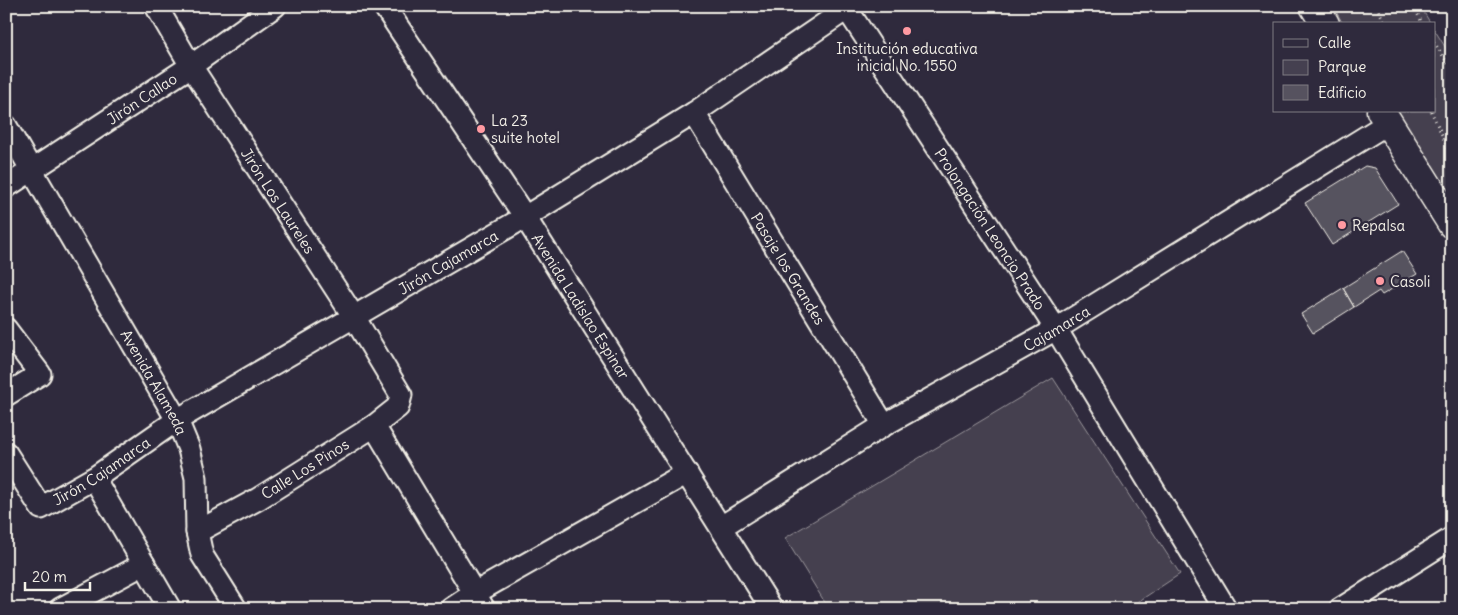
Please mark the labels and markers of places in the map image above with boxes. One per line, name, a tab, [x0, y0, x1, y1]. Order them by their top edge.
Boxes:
marker: Institución educativa inicial No. 1550	[901, 25, 913, 37]
place label: Institución educativa inicial No. 1550	[836, 39, 978, 75]
place label: La 23 suite hotel	[491, 111, 560, 147]
marker: La 23 suite hotel	[475, 123, 487, 135]
place label: Repalsa	[1352, 216, 1406, 235]
marker: Repalsa	[1336, 219, 1348, 231]
place label: Casoli	[1390, 272, 1430, 291]
marker: Casoli	[1374, 275, 1386, 287]

